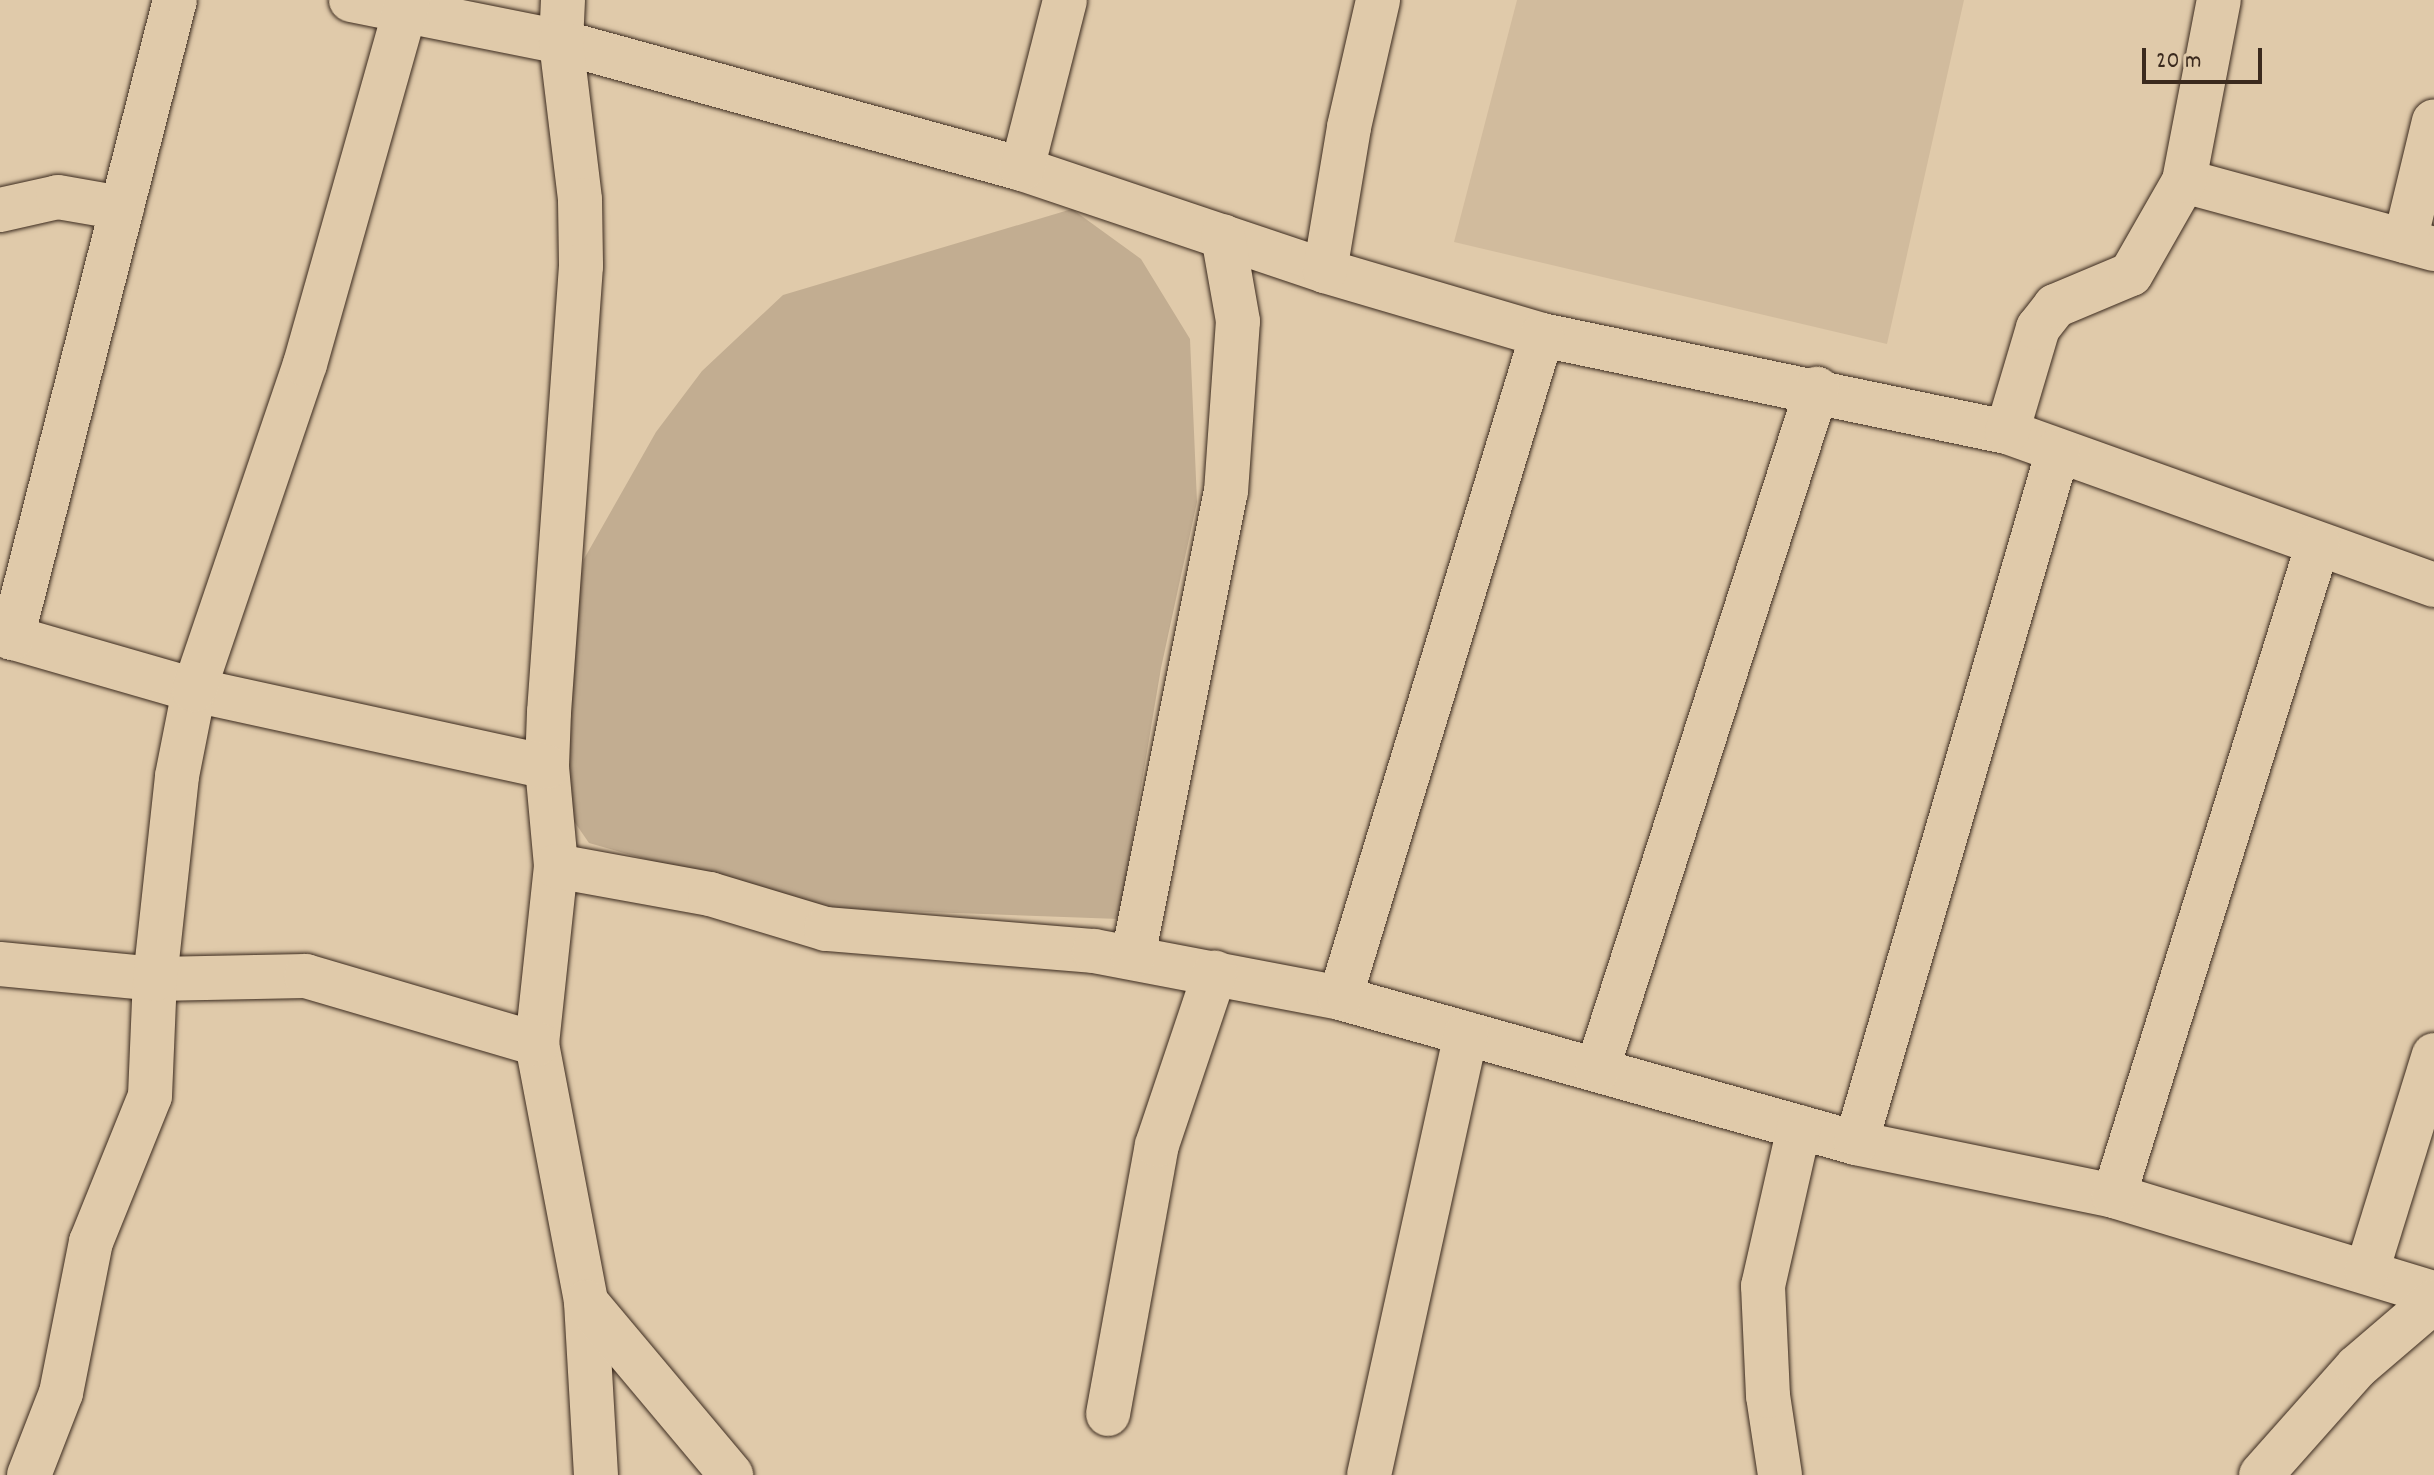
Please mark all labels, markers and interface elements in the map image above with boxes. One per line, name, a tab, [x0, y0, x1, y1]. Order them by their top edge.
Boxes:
scale bar	[2146, 32, 2266, 82]
text: 20 m	[2156, 45, 2202, 79]

